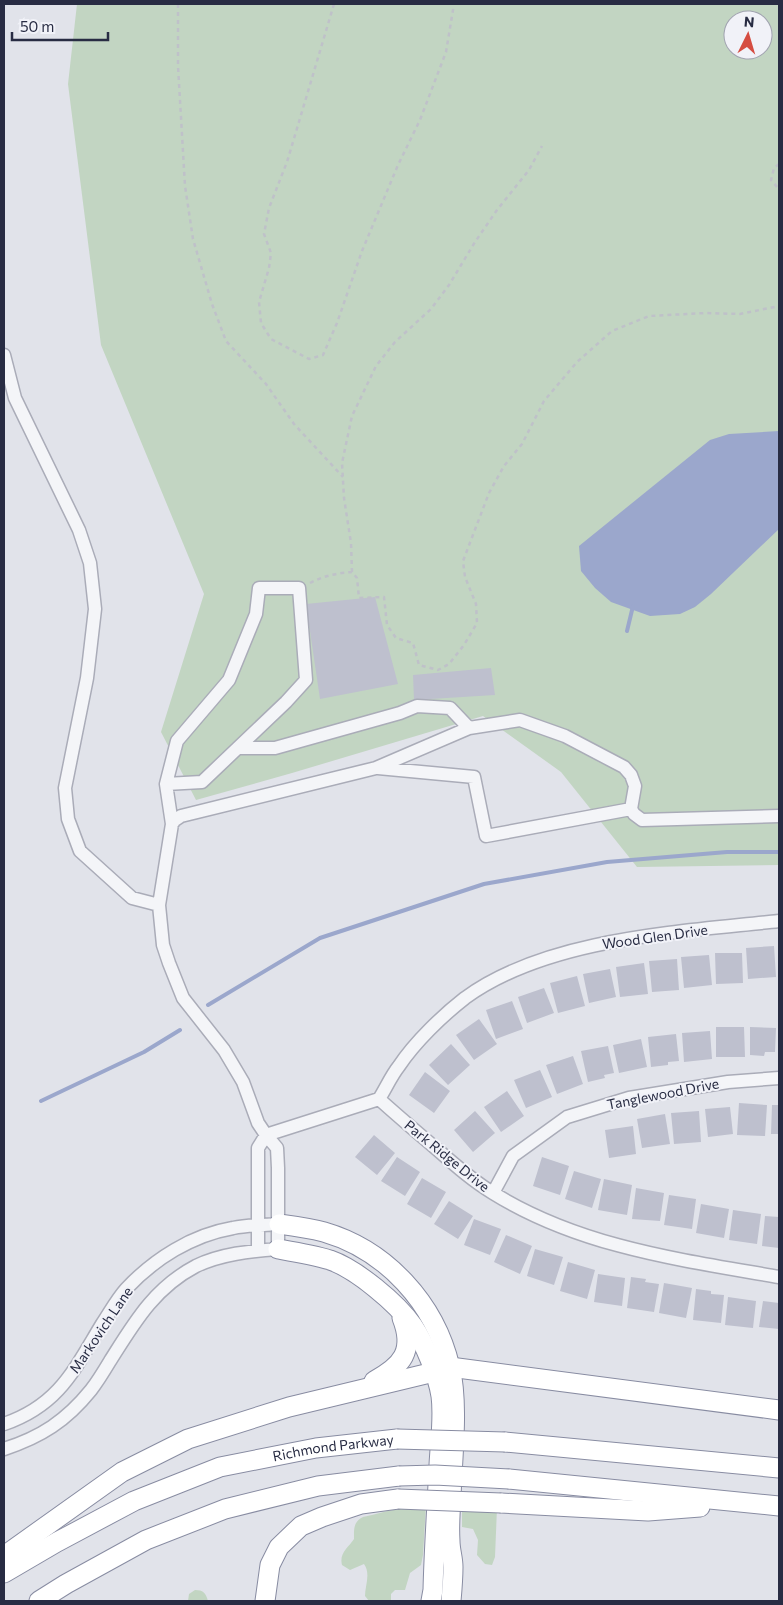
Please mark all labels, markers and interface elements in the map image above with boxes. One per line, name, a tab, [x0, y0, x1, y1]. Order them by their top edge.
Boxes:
scale bar	[12, 10, 109, 42]
north arrow	[723, 10, 773, 60]
text: N	[743, 13, 755, 30]
text: 50 m	[20, 17, 54, 35]
street label: Wood Glen Drive	[601, 921, 709, 952]
street label: Tanglewood Drive	[605, 1074, 720, 1113]
street label: Park Ridge Drive	[401, 1116, 493, 1195]
street label: Markovich Lane	[65, 1283, 136, 1376]
street label: Richmond Parkway	[271, 1430, 395, 1464]

